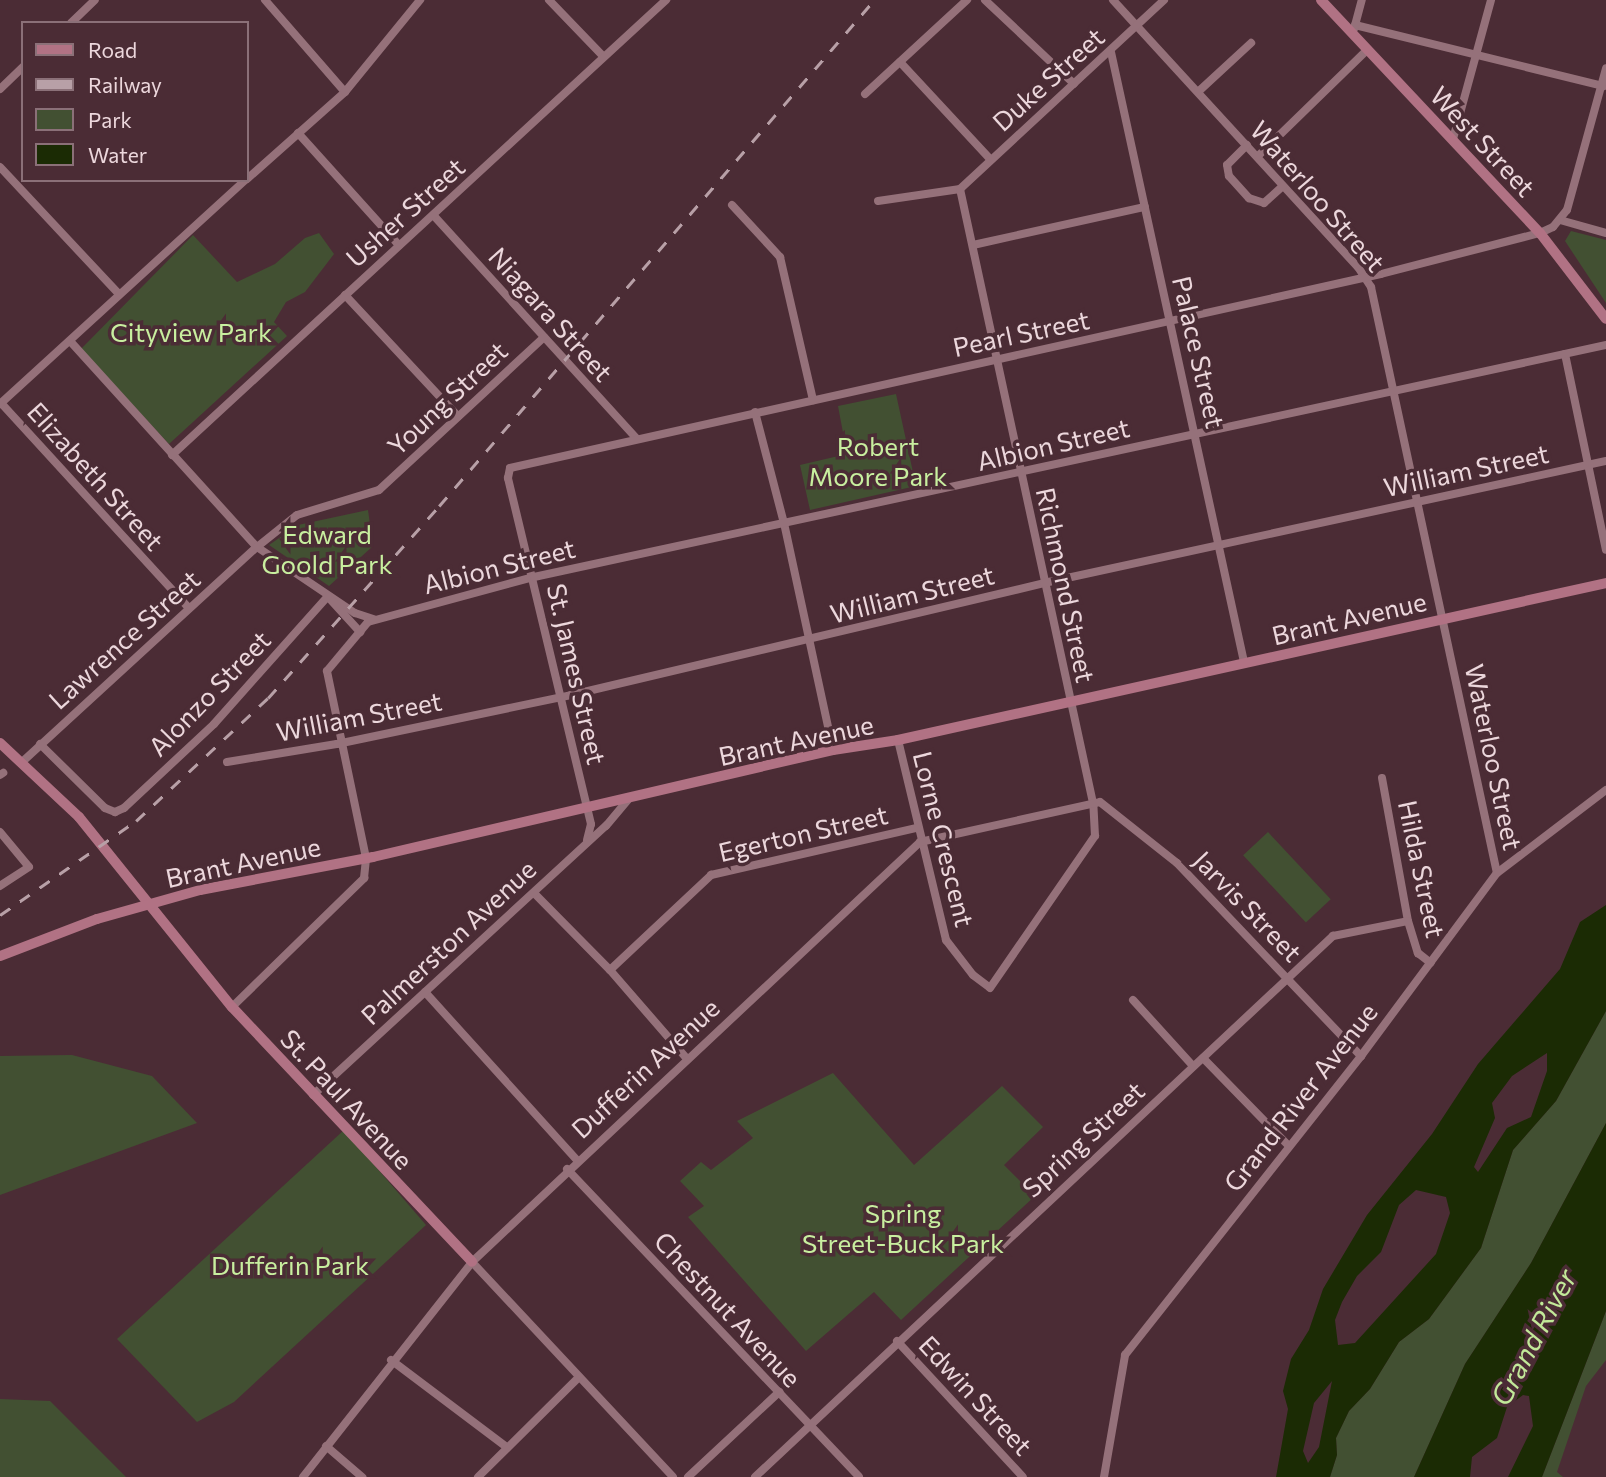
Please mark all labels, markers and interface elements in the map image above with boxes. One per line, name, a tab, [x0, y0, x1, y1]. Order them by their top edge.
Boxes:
legend	[21, 21, 248, 182]
street label: Duke Street	[986, 21, 1110, 137]
text: Road	[88, 37, 137, 62]
text: Railway	[88, 72, 162, 97]
street label: West Street	[1424, 79, 1542, 203]
text: Park	[88, 107, 132, 132]
street label: Waterloo Street	[1244, 114, 1392, 278]
text: Water	[88, 142, 147, 167]
street label: Usher Street	[339, 151, 471, 273]
street label: Niagara Street	[483, 241, 619, 387]
street label: Palace Street	[1166, 273, 1232, 431]
street label: Pearl Street	[950, 303, 1092, 363]
park label: Cityview Park	[110, 316, 272, 348]
street label: Young Street	[381, 335, 513, 461]
street label: Elizabeth Street	[21, 396, 171, 556]
street label: Albion Street	[974, 411, 1132, 477]
park label: Robert Moore Park	[809, 430, 947, 492]
street label: William Street	[1381, 437, 1551, 503]
street label: Richmond Street	[1030, 485, 1102, 685]
park label: Edward Goold Park	[261, 518, 393, 580]
street label: Albion Street	[420, 532, 578, 600]
street label: William Street	[827, 559, 997, 629]
street label: Lawrence Street	[42, 563, 206, 715]
street label: St. James Street	[541, 581, 613, 767]
street label: Brant Avenue	[1269, 585, 1429, 651]
street label: Alonzo Street	[142, 624, 276, 762]
street label: Waterloo Street	[1459, 661, 1529, 853]
street label: William Street	[274, 685, 444, 747]
street label: Brant Avenue	[716, 708, 876, 772]
street label: Lorne Crescent	[907, 748, 981, 930]
street label: Hilda Street	[1392, 797, 1452, 941]
street label: Egerton Street	[715, 798, 891, 868]
street label: Brant Avenue	[163, 830, 323, 894]
street label: Jarvis Street	[1188, 844, 1308, 968]
street label: Palmerston Avenue	[354, 853, 542, 1031]
street label: Dufferin Avenue	[565, 992, 725, 1144]
street label: Grand River Avenue	[1217, 997, 1383, 1197]
street label: St. Paul Avenue	[274, 1023, 420, 1175]
street label: Spring Street	[1016, 1075, 1150, 1203]
park label: Spring Street-Buck Park	[802, 1197, 1004, 1258]
street label: Chestnut Avenue	[648, 1225, 808, 1393]
park label: Dufferin Park	[211, 1249, 369, 1281]
water label: Grand River	[1483, 1263, 1583, 1411]
street label: Edwin Street	[913, 1329, 1039, 1461]

